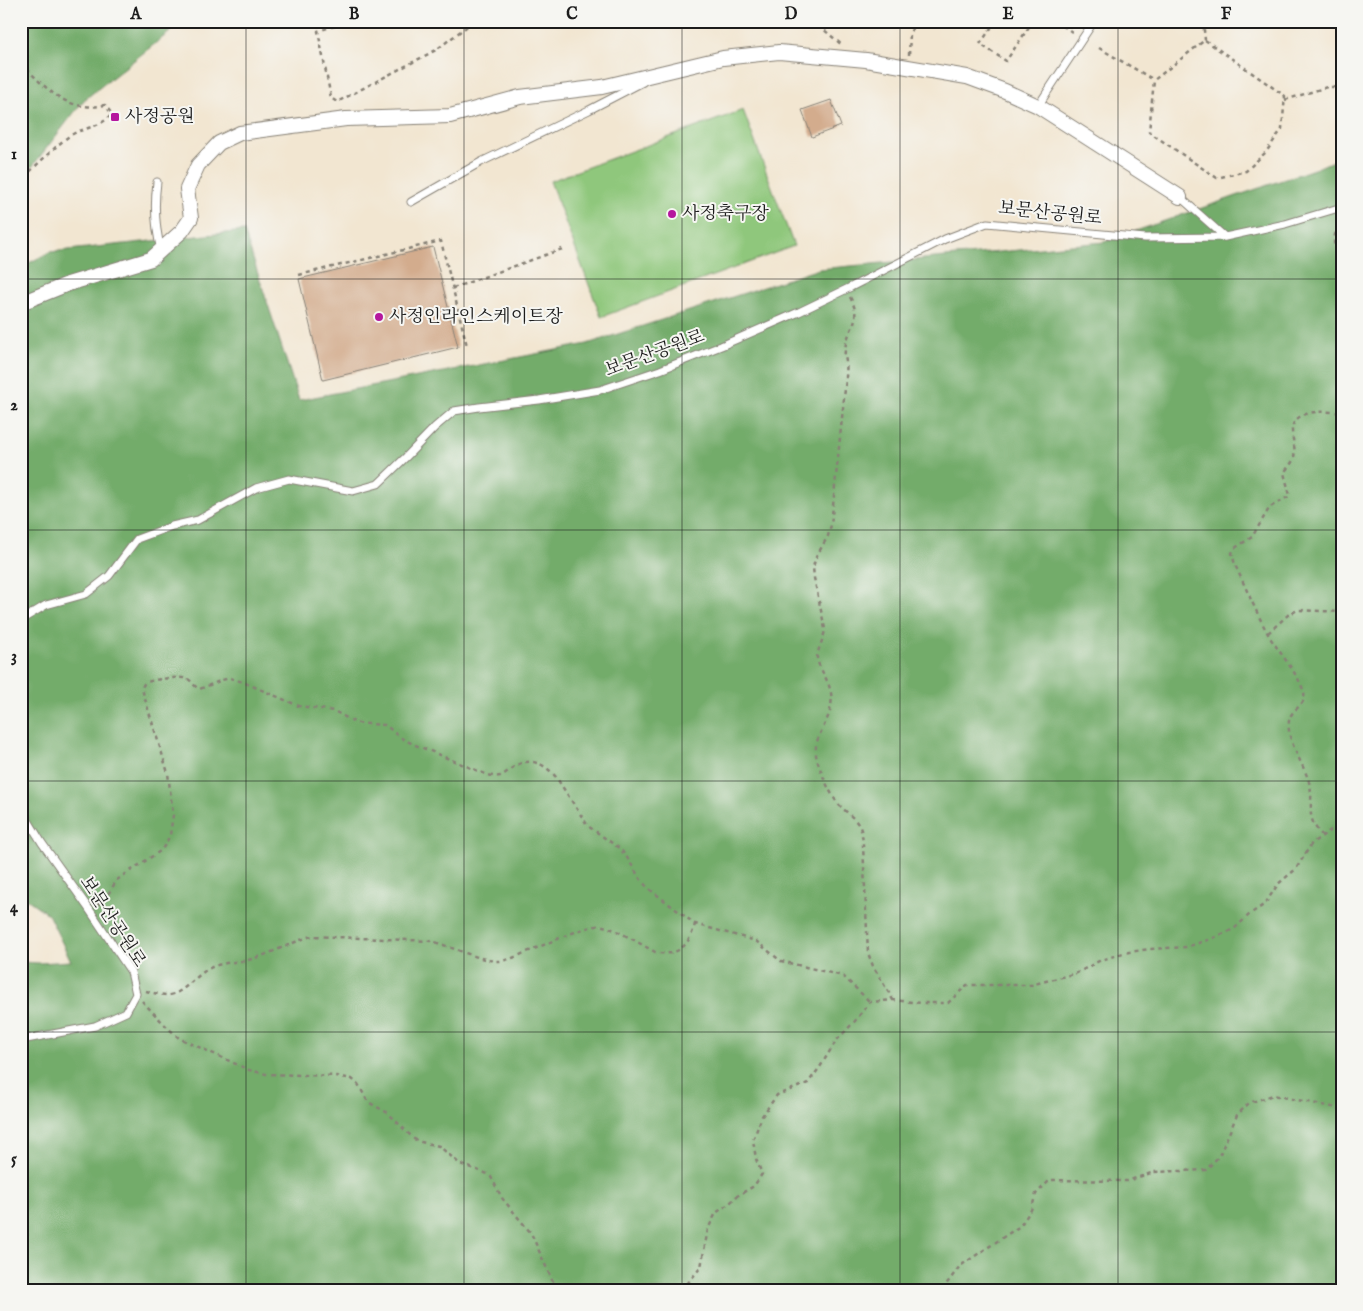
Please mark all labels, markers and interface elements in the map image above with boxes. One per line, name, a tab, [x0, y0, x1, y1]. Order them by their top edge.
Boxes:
text: A	[130, 5, 143, 25]
text: B	[349, 5, 360, 25]
text: C	[566, 5, 578, 25]
text: D	[785, 5, 798, 25]
text: E	[1002, 5, 1014, 25]
text: F	[1221, 5, 1232, 25]
place label: 사정공원	[125, 106, 195, 129]
marker: 사정공원	[109, 111, 121, 123]
text: 1	[11, 145, 17, 165]
street label: 보문산공원로	[997, 197, 1103, 231]
place label: 사정축구장	[682, 203, 770, 226]
marker: 사정축구장	[666, 208, 678, 220]
place label: 사정인라인스케이트장	[389, 306, 563, 329]
marker: 사정인라인스케이트장	[373, 311, 385, 323]
street label: 보문산공원로	[602, 325, 708, 383]
text: 2	[10, 396, 18, 416]
text: 3	[11, 647, 17, 667]
street label: 보문산공원로	[74, 872, 150, 972]
text: 4	[10, 898, 19, 918]
text: 5	[11, 1150, 17, 1170]

